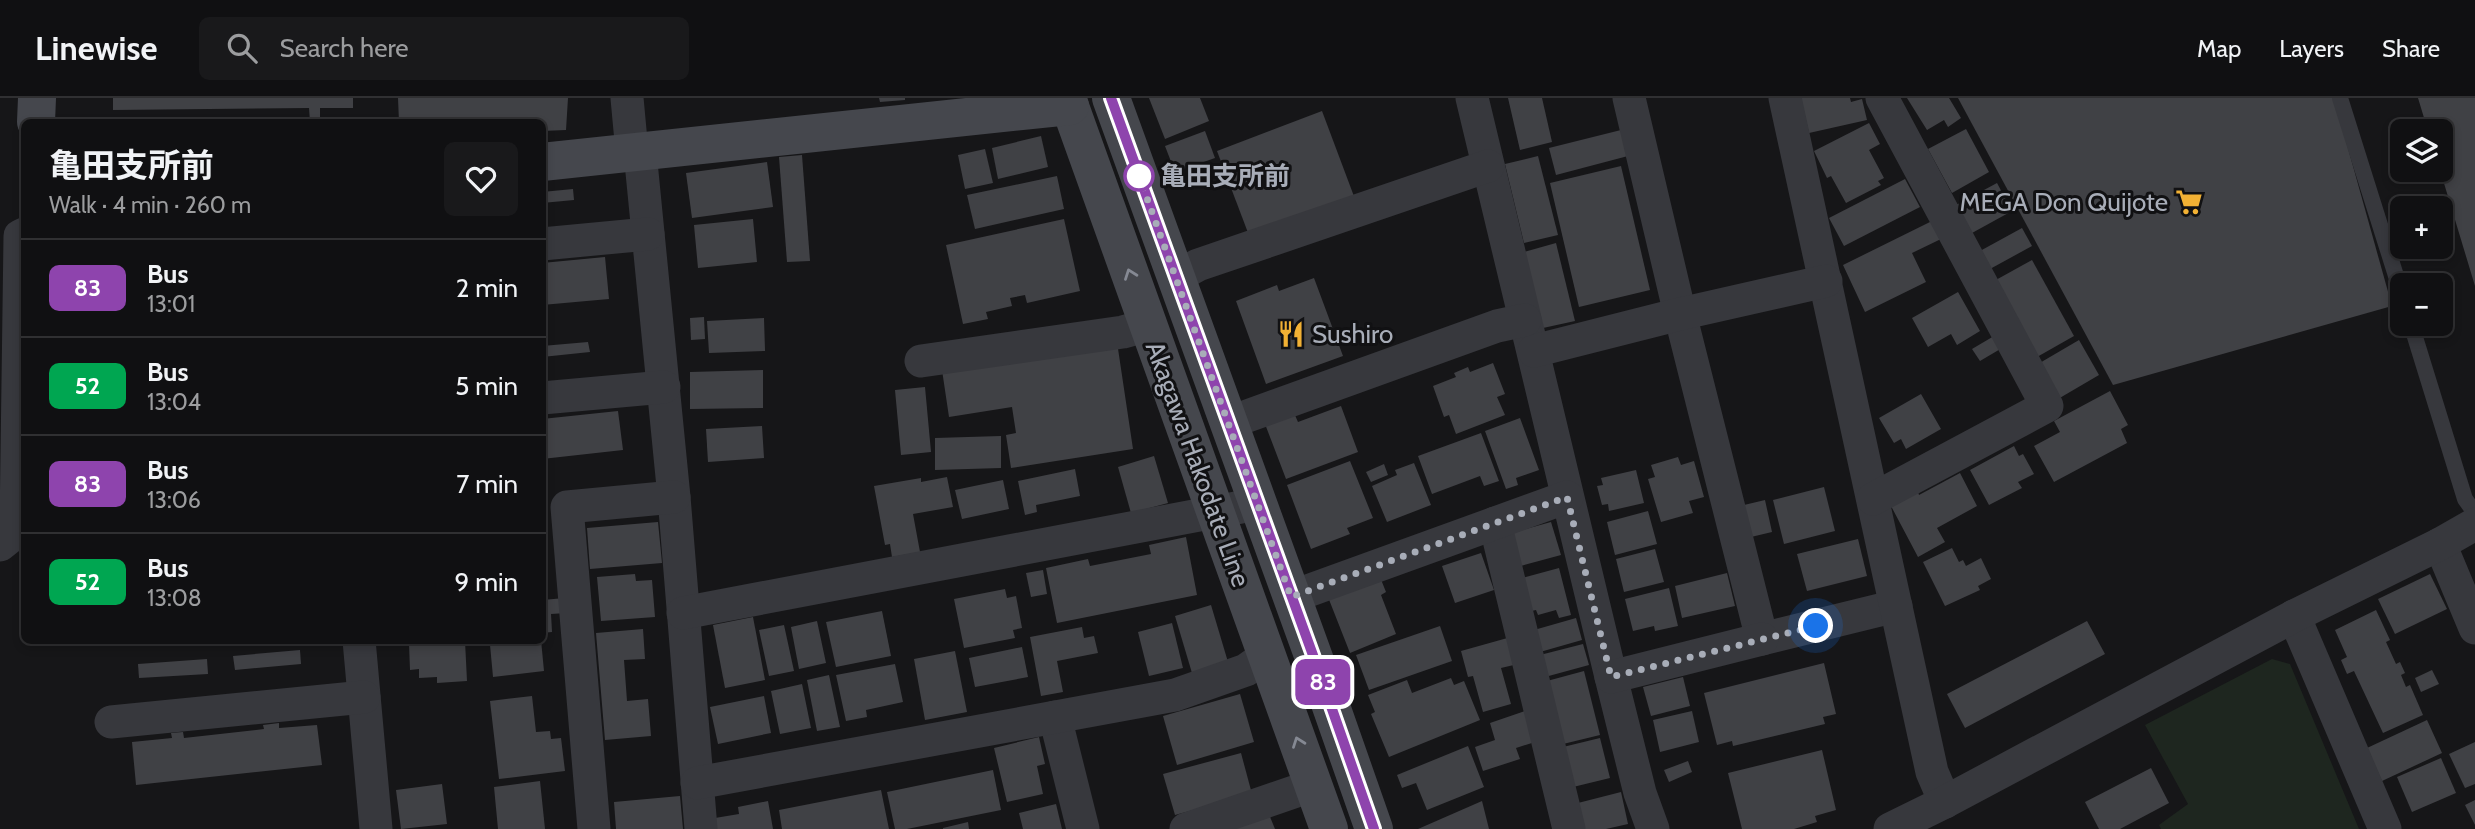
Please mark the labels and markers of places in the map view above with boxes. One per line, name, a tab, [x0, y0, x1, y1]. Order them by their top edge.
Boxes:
place label: 亀田支所前	[1160, 160, 1290, 192]
marker: 亀田支所前	[1124, 161, 1154, 191]
place label: MEGA Don Quijote	[1960, 186, 2168, 218]
supermarket icon: MEGA Don Quijote	[2174, 187, 2204, 217]
place label: Sushiro	[1312, 318, 1393, 350]
restaurant icon: Sushiro	[1276, 319, 1306, 349]

